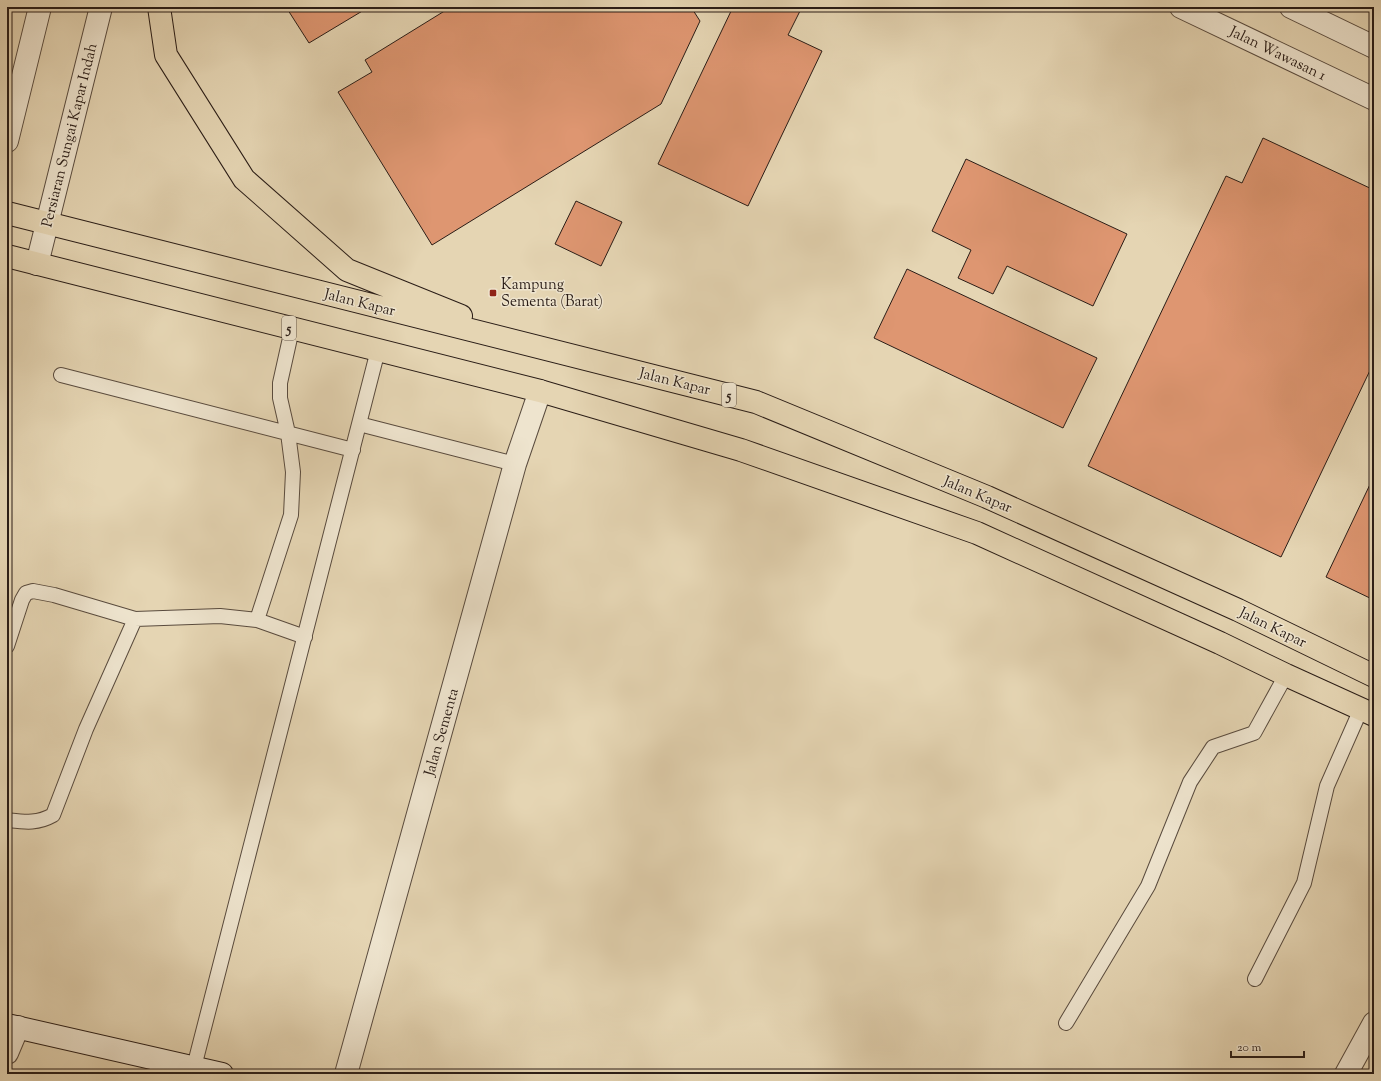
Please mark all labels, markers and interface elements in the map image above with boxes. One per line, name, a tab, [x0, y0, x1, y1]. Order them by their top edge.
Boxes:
street label: Jalan Wawasan 1	[1225, 21, 1329, 87]
street label: Persiaran Sungai Kapar Indah	[37, 41, 104, 230]
place label: Kampung Sementa (Barat)	[501, 275, 603, 313]
street label: Jalan Kapar	[321, 284, 398, 323]
marker: Kampung Sementa (Barat)	[488, 288, 498, 298]
road number: 5	[282, 316, 296, 340]
street label: Jalan Kapar	[636, 363, 713, 402]
road number: 5	[722, 383, 736, 407]
street label: Jalan Kapar	[939, 471, 1015, 519]
street label: Jalan Kapar	[1234, 603, 1310, 654]
street label: Jalan Sementa	[420, 686, 465, 780]
scale bar	[1231, 1033, 1304, 1059]
text: 20 m	[1237, 1039, 1262, 1057]

